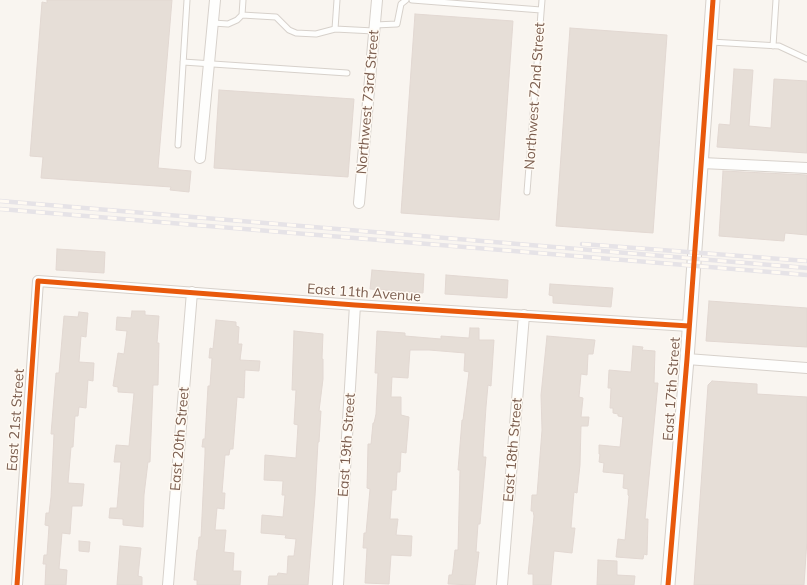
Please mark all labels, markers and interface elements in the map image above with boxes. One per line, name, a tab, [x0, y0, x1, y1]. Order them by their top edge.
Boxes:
street label: Northwest 72nd Street	[521, 22, 549, 170]
street label: Northwest 73rd Street	[353, 29, 383, 175]
street label: East 11th Avenue	[306, 281, 422, 305]
street label: East 17th Street	[660, 336, 684, 442]
street label: East 21st Street	[4, 368, 28, 472]
street label: East 20th Street	[167, 386, 193, 492]
street label: East 19th Street	[335, 392, 359, 498]
street label: East 18th Street	[500, 397, 526, 503]

